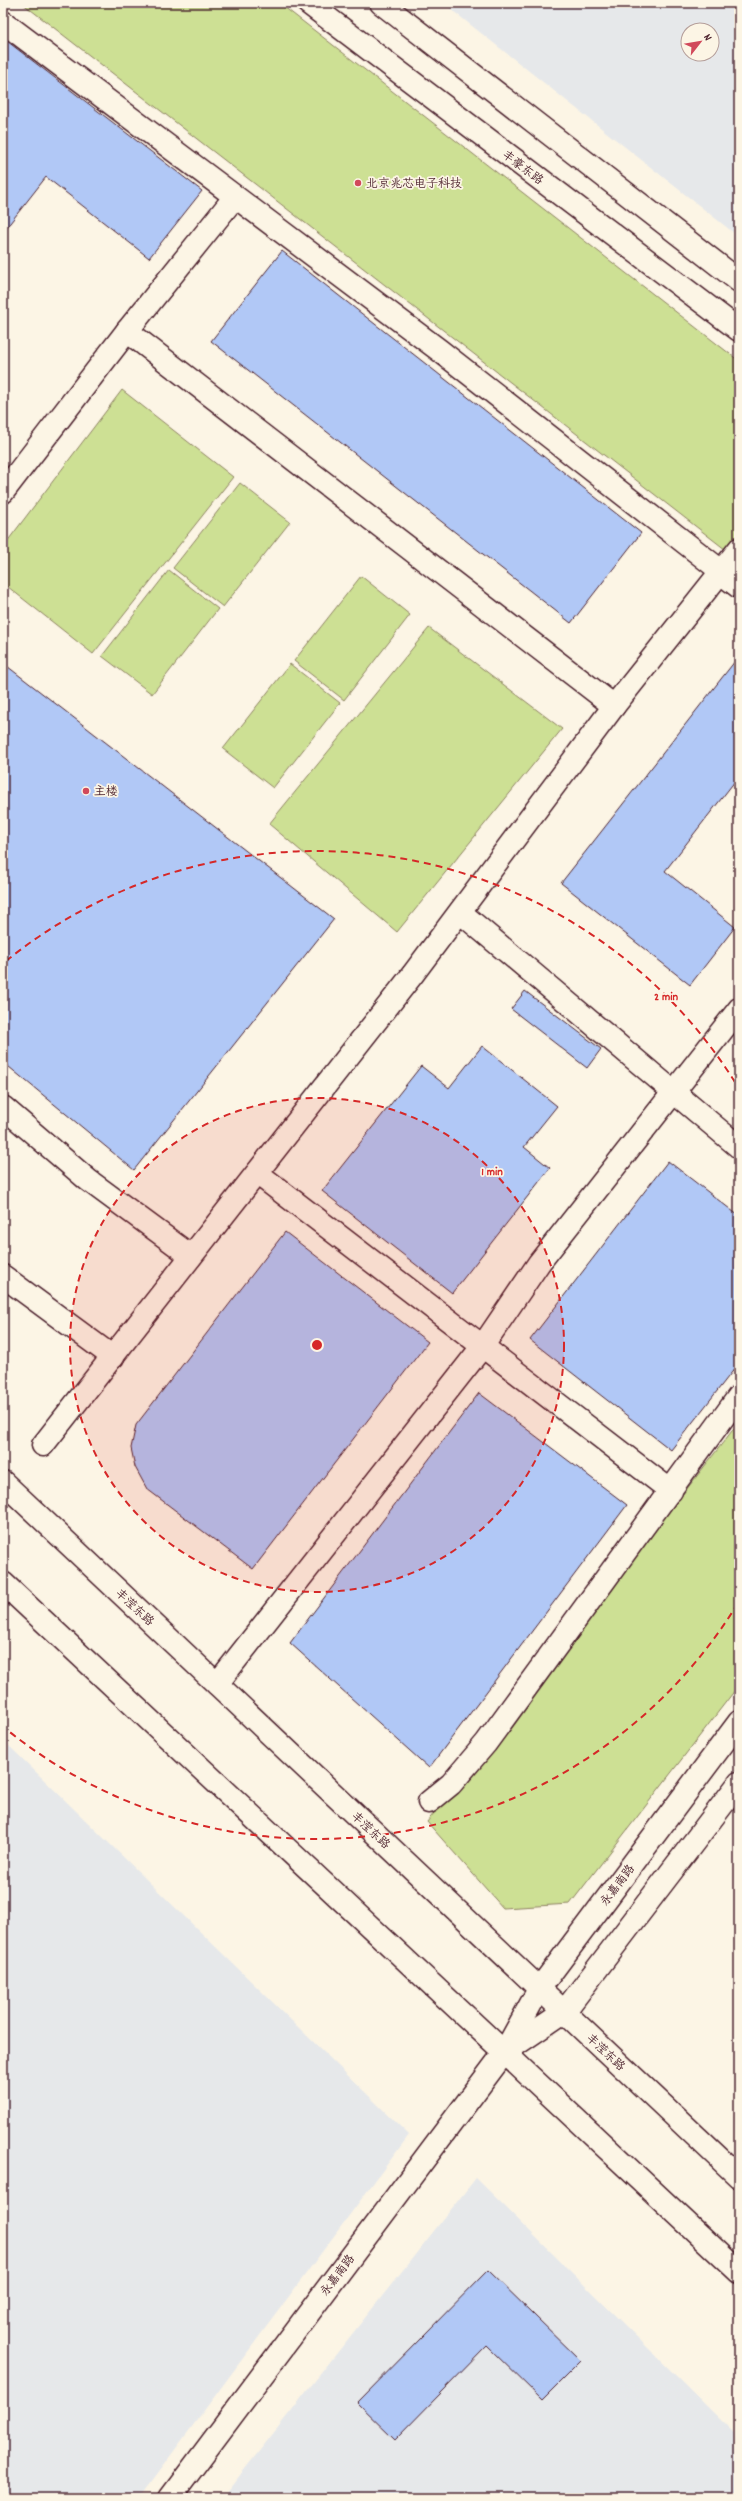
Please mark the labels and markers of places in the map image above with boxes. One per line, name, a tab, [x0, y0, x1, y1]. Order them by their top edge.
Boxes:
place label: 北京兆芯电子科技	[366, 176, 462, 193]
marker: 北京兆芯电子科技	[353, 178, 363, 188]
place label: 主楼	[94, 784, 118, 801]
marker: 主楼	[81, 786, 91, 796]
centre of rings	[310, 1338, 324, 1352]

